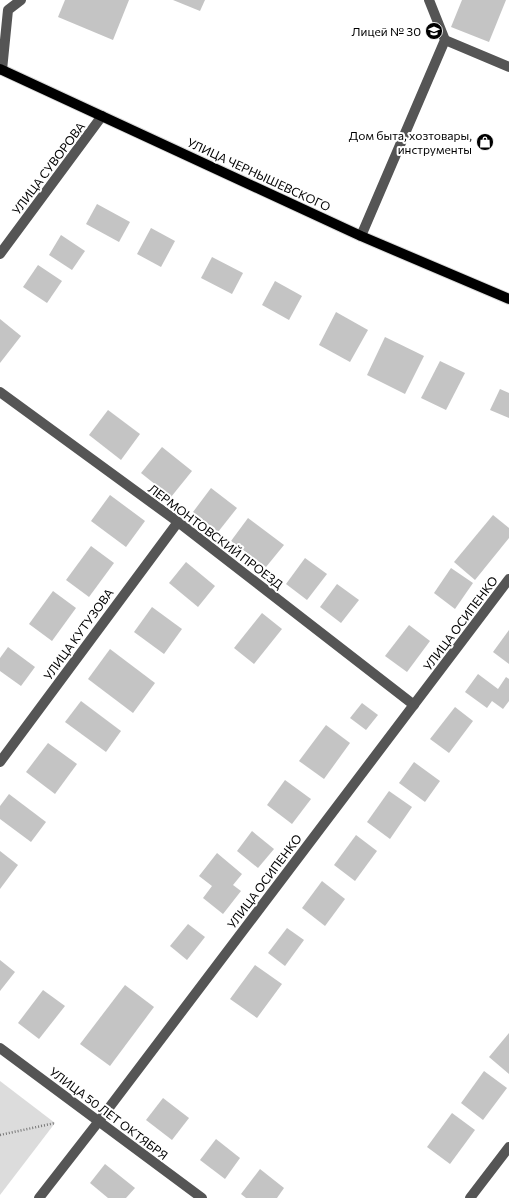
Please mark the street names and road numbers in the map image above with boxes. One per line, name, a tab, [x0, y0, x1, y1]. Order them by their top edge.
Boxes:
street label: УЛИЦА СУВОРОВА	[9, 119, 87, 217]
street label: УЛИЦА ЧЕРНЫШЕВСКОГО	[185, 135, 333, 214]
street label: ЛЕРМОНТОВСКИЙ ПРОЕЗД	[146, 481, 286, 592]
street label: УЛИЦА ОСИПЕНКО	[420, 573, 500, 673]
street label: УЛИЦА КУТУЗОВА	[40, 586, 116, 682]
street label: УЛИЦА ОСИПЕНКО	[224, 831, 304, 931]
street label: УЛИЦА 50 ЛЕТ ОКТЯБРЯ	[47, 1064, 171, 1162]

